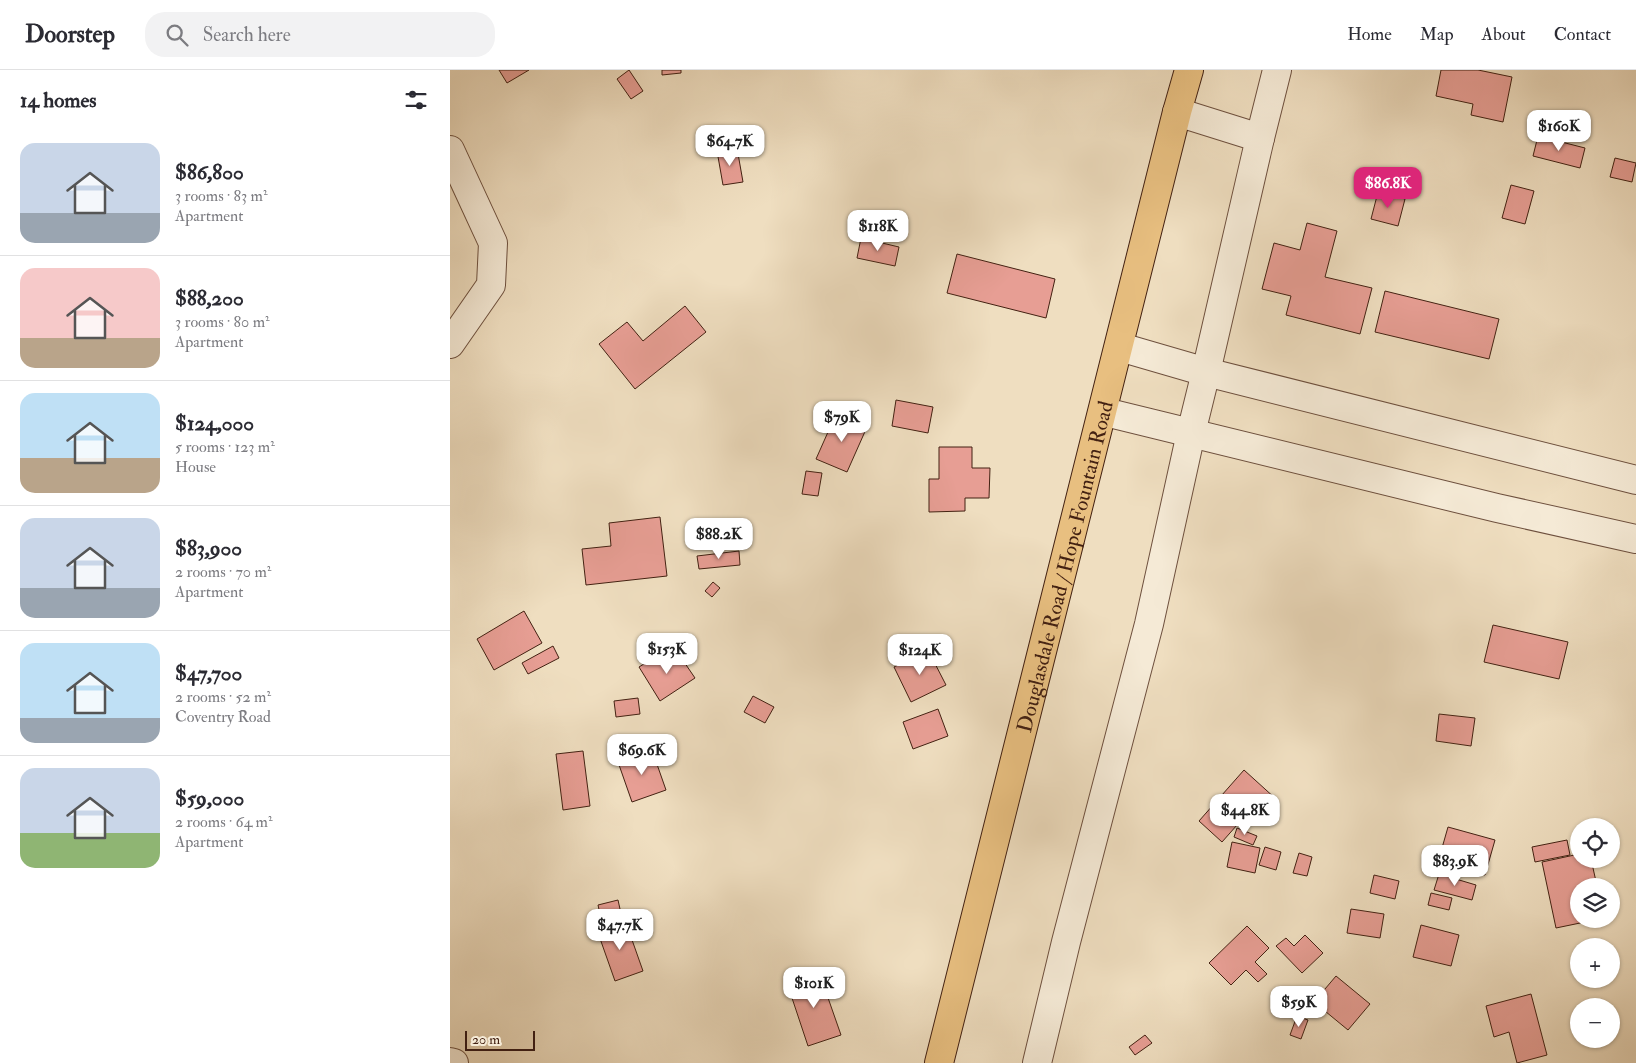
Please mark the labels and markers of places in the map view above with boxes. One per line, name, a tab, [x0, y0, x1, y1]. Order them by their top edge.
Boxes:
pin: $160K	[1524, 109, 1594, 152]
pin: $64.7K	[689, 124, 771, 167]
pin: $86.8K	[1347, 166, 1429, 209]
pin: $118K	[843, 210, 913, 252]
pin: $79K	[812, 400, 872, 443]
pin: $88.2K	[678, 518, 760, 560]
pin: $153K	[632, 632, 702, 675]
pin: $124K	[885, 634, 955, 676]
pin: $69.6K	[601, 734, 683, 776]
pin: $44.8K	[1204, 794, 1286, 836]
pin: $83.9K	[1414, 844, 1496, 887]
pin: $47.7K	[579, 908, 661, 951]
pin: $101K	[779, 966, 849, 1009]
pin: $59K	[1269, 986, 1329, 1028]

